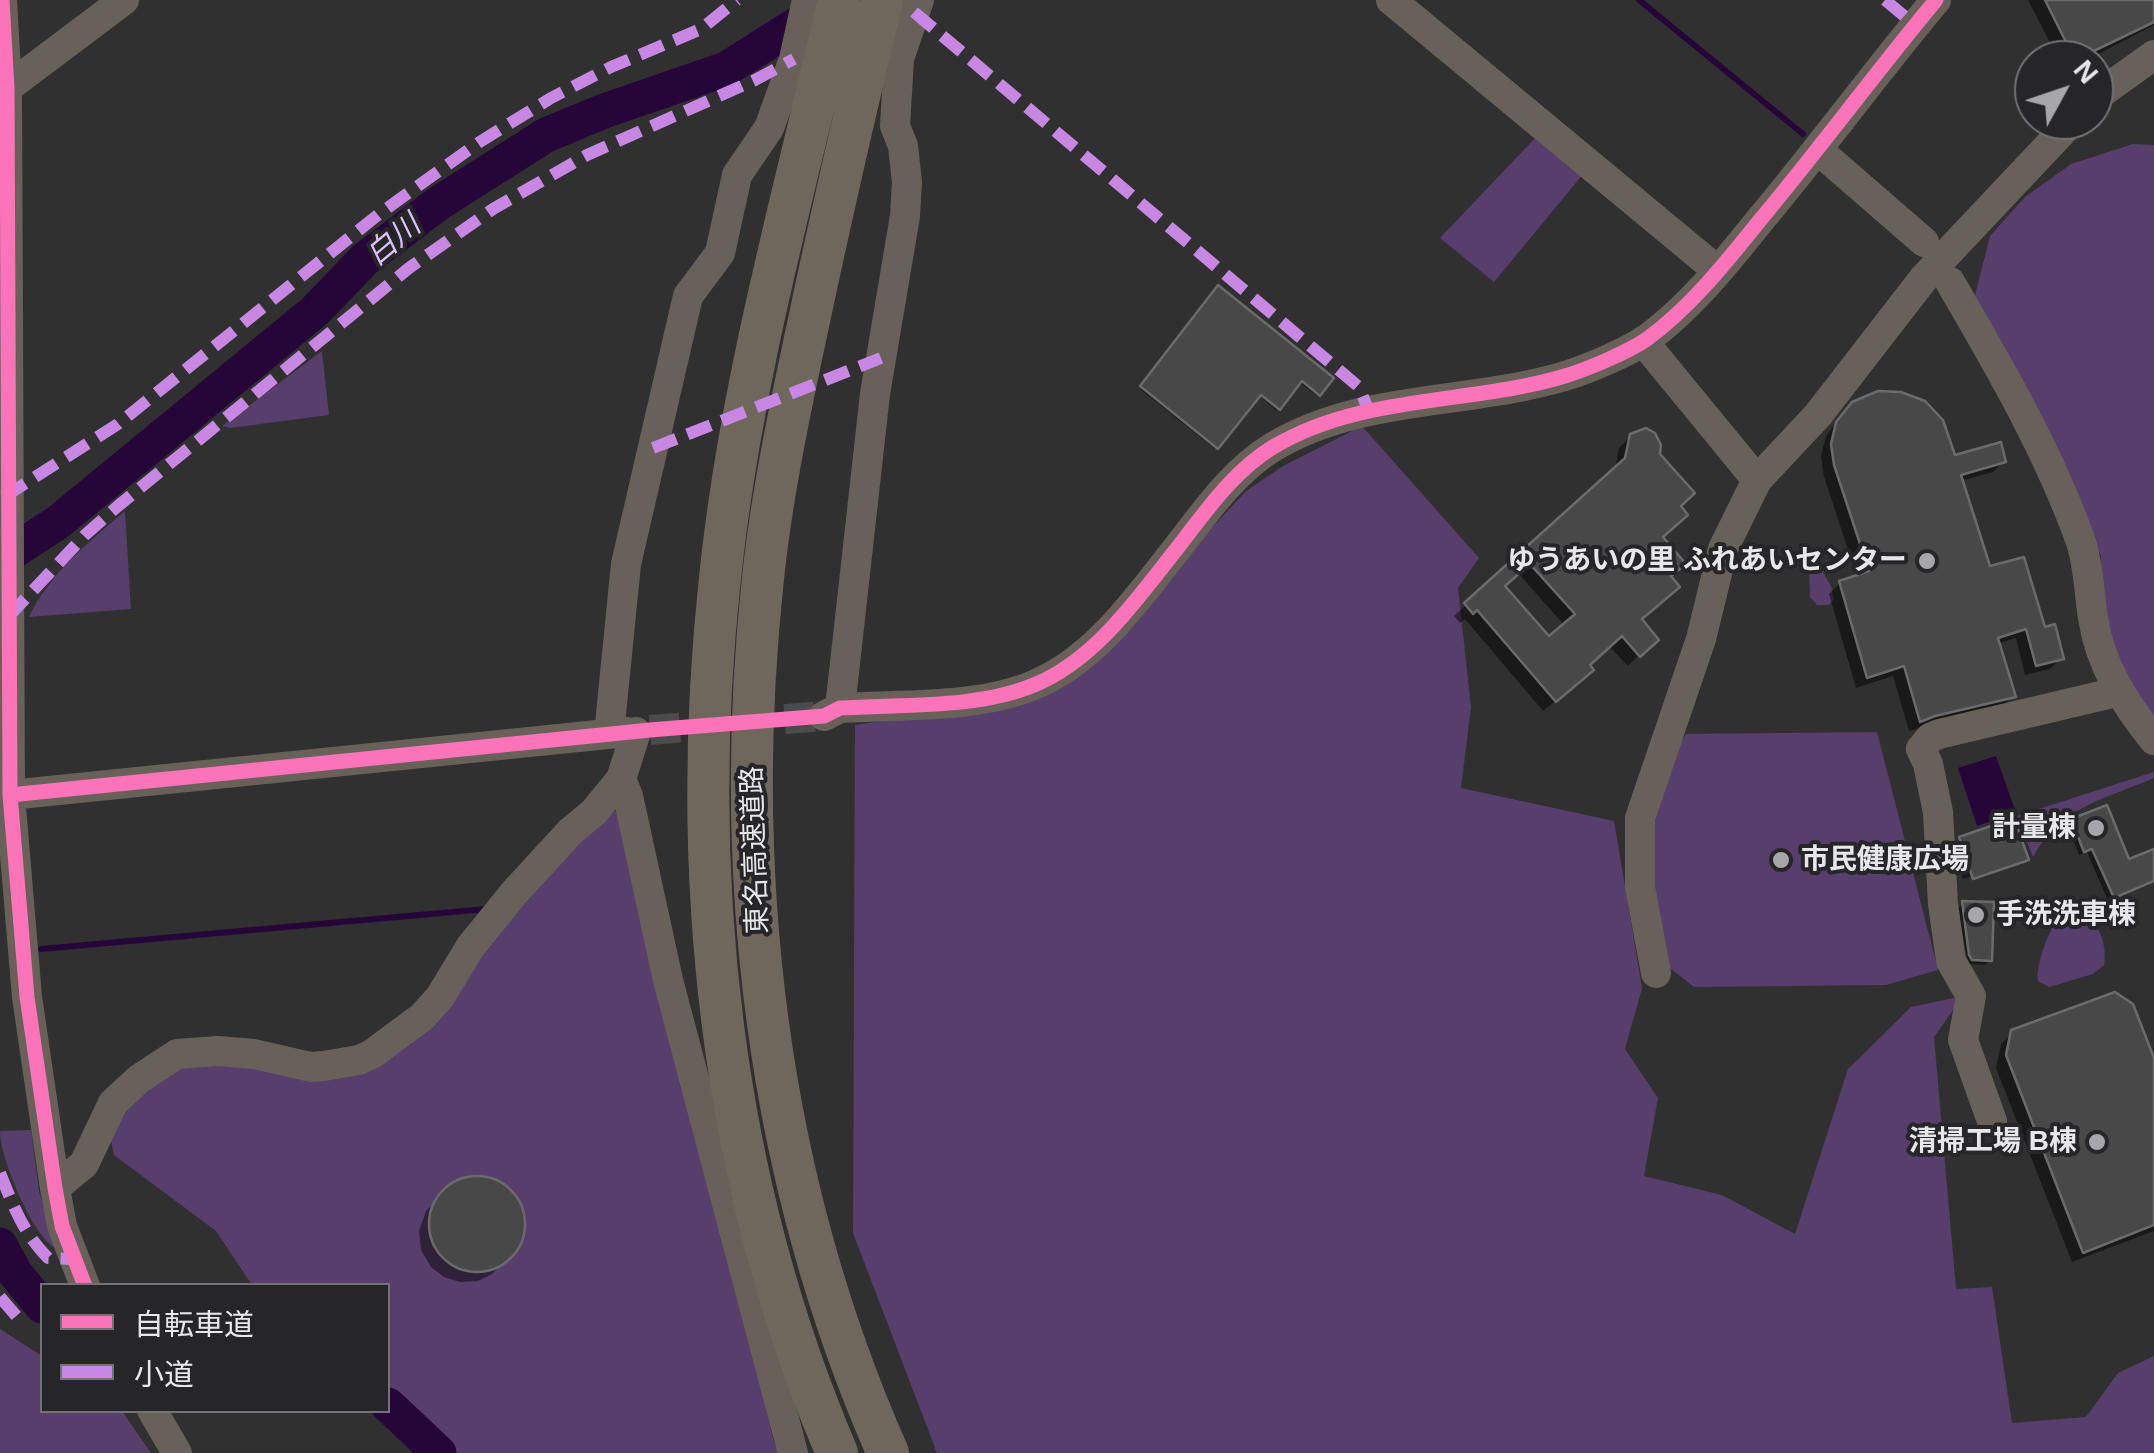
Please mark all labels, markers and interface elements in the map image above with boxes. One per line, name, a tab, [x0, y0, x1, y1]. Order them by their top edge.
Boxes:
north arrow	[2014, 40, 2114, 140]
text: N	[2067, 54, 2104, 89]
water label: 白川	[359, 208, 429, 274]
place label: ゆうあいの里 ふれあいセンター	[1507, 544, 1907, 578]
marker: ゆうあいの里 ふれあいセンター	[1916, 550, 1938, 572]
street label: 東名高速道路	[736, 765, 776, 935]
place label: 計量棟	[1992, 811, 2076, 845]
marker: 計量棟	[2085, 817, 2107, 839]
place label: 市民健康広場	[1801, 843, 1969, 877]
marker: 市民健康広場	[1770, 849, 1792, 871]
place label: 手洗洗車棟	[1996, 898, 2136, 932]
marker: 手洗洗車棟	[1965, 904, 1987, 926]
place label: 清掃工場 B棟	[1909, 1125, 2077, 1159]
marker: 清掃工場 B棟	[2086, 1131, 2108, 1153]
legend	[40, 1283, 390, 1413]
text: 自転車道	[134, 1308, 254, 1341]
text: 小道	[134, 1358, 194, 1391]

